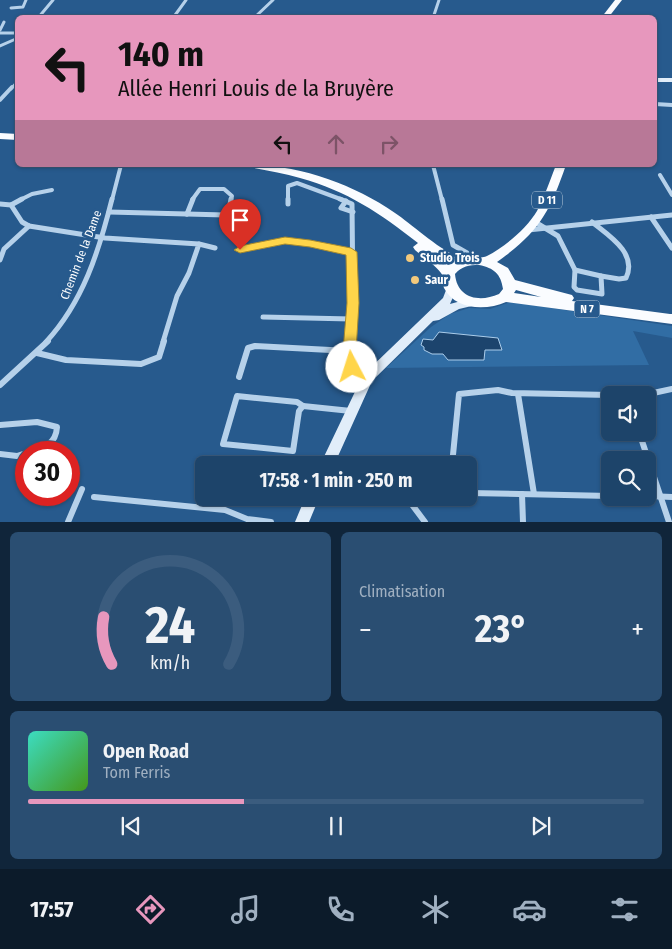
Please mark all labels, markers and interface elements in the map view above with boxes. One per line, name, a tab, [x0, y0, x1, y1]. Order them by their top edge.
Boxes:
text: 140 m	[118, 33, 204, 75]
icon: left	[35, 35, 100, 100]
text: Allée Henri Louis de la Bruyère	[118, 75, 394, 102]
icon: left	[269, 130, 297, 158]
icon: ahead	[322, 130, 350, 158]
icon: right	[375, 130, 403, 158]
road number: D 11	[532, 192, 562, 208]
pin	[219, 199, 261, 250]
icon: arrive	[226, 206, 254, 234]
street label: Chemin de la Dame	[58, 208, 104, 302]
place label: Studio Trois	[420, 251, 480, 265]
marker: Studio Trois	[404, 252, 416, 264]
place label: Saur	[425, 273, 448, 287]
marker: Saur	[409, 274, 421, 286]
road number: N 7	[574, 300, 600, 318]
position arrow	[325, 340, 377, 392]
map controls	[601, 386, 656, 506]
button: sound	[601, 386, 656, 441]
speed limit sign: 30	[15, 441, 80, 506]
button: search	[601, 451, 656, 506]
text: 17:58 · 1 min · 250 m	[260, 469, 412, 492]
text: Climatisation	[359, 582, 445, 601]
text: 24	[145, 594, 195, 657]
text: 23°	[475, 606, 528, 652]
text: −	[359, 613, 372, 646]
text: +	[631, 613, 644, 646]
text: km/h	[151, 652, 190, 674]
text: Open Road	[103, 740, 189, 763]
text: Tom Ferris	[103, 763, 170, 782]
icon: previous	[117, 812, 145, 840]
icon: pause	[322, 812, 350, 840]
icon: next	[527, 812, 555, 840]
icon: directions	[133, 892, 168, 927]
icon: music	[228, 892, 263, 927]
icon: phone	[323, 892, 358, 927]
icon: climate	[418, 892, 453, 927]
icon: car	[512, 892, 547, 927]
icon: filters	[607, 892, 642, 927]
text: 17:57	[30, 896, 73, 923]

